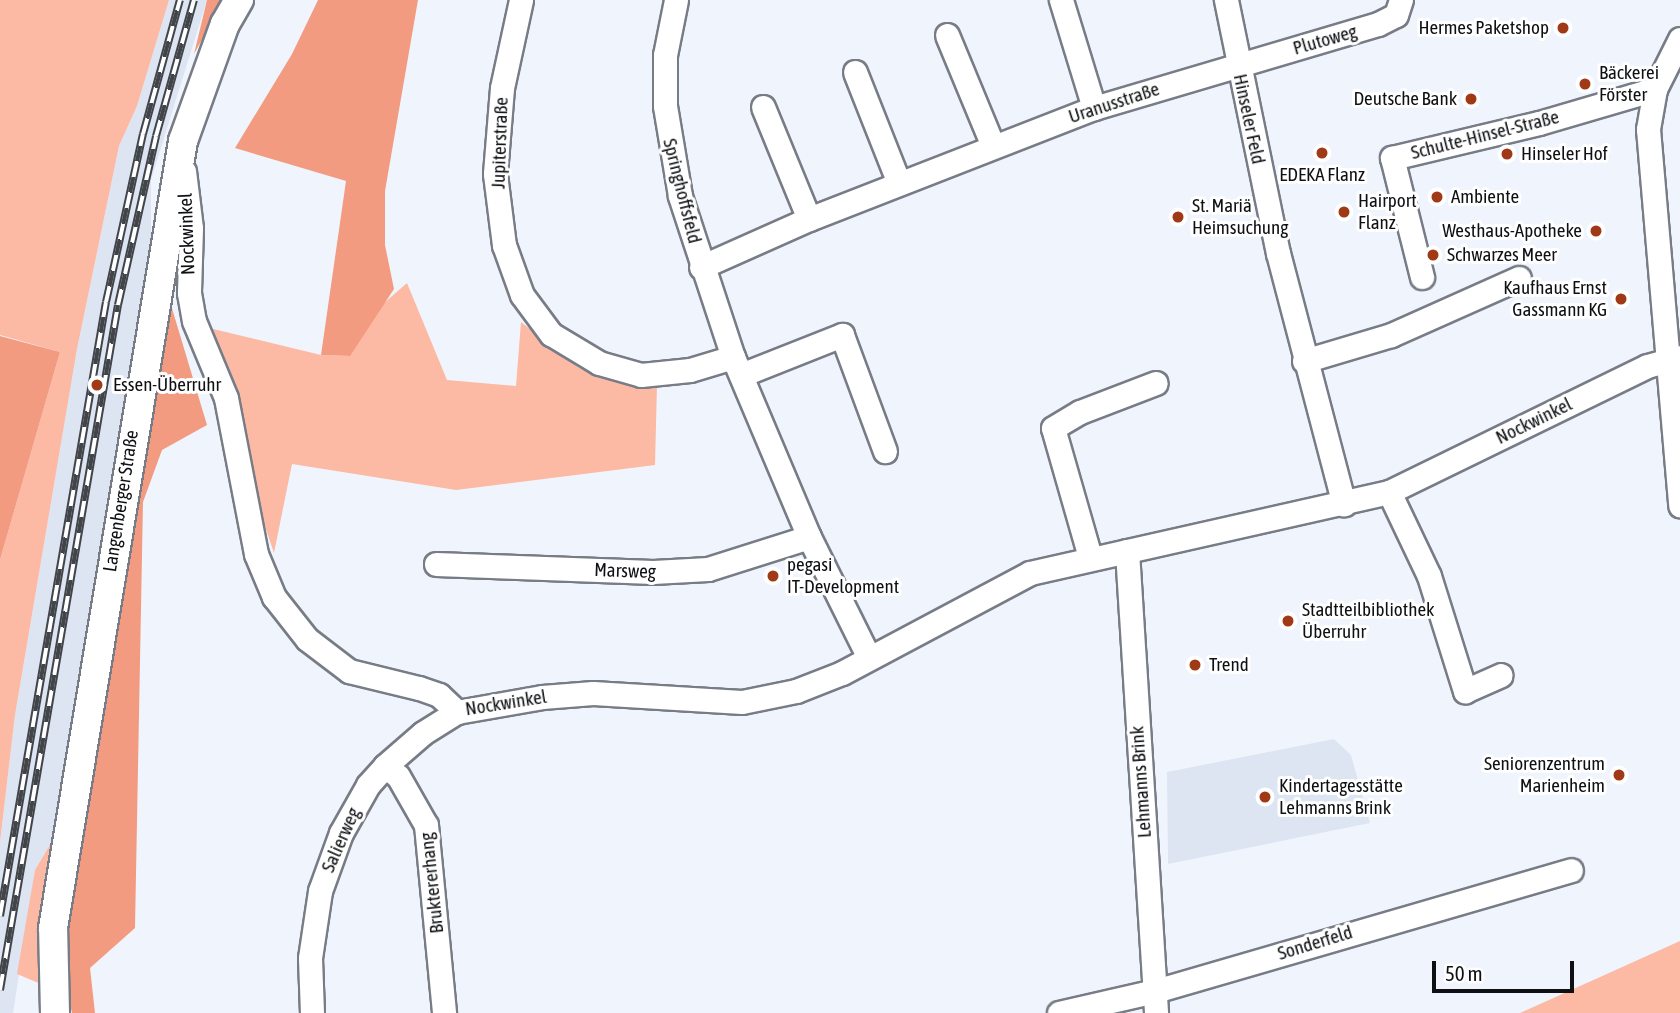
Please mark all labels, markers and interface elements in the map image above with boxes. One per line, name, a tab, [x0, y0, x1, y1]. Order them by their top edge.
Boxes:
place label: Hermes Paketshop	[1418, 17, 1549, 39]
street label: Plutoweg	[1290, 20, 1360, 60]
marker: Hermes Paketshop	[1555, 20, 1571, 36]
place label: Bäckerei Förster	[1599, 62, 1659, 106]
street label: Hinseler Feld	[1228, 72, 1270, 166]
marker: Bäckerei Förster	[1577, 76, 1593, 92]
street label: Uranusstraße	[1066, 78, 1162, 128]
place label: Deutsche Bank	[1353, 88, 1457, 110]
marker: Deutsche Bank	[1463, 91, 1479, 107]
street label: Jupiterstraße	[487, 97, 513, 189]
street label: Schulte-Hinsel-Straße	[1409, 106, 1561, 164]
street label: Springhoffsfeld	[658, 136, 706, 246]
place label: Hinseler Hof	[1521, 143, 1608, 165]
marker: EDEKA Flanz	[1314, 145, 1330, 161]
marker: Hinseler Hof	[1499, 146, 1515, 162]
place label: EDEKA Flanz	[1279, 164, 1365, 186]
place label: Ambiente	[1451, 186, 1519, 208]
marker: Ambiente	[1429, 189, 1445, 205]
place label: Hairport Flanz	[1358, 190, 1417, 234]
street label: Nockwinkel	[174, 193, 200, 275]
place label: St. Mariä Heimsuchung	[1192, 195, 1288, 239]
marker: Hairport Flanz	[1336, 204, 1352, 220]
marker: St. Mariä Heimsuchung	[1170, 209, 1186, 225]
place label: Westhaus-Apotheke	[1442, 220, 1582, 242]
marker: Westhaus-Apotheke	[1588, 223, 1604, 239]
place label: Schwarzes Meer	[1447, 244, 1557, 266]
marker: Schwarzes Meer	[1425, 247, 1441, 263]
place label: Kaufhaus Ernst Gassmann KG	[1503, 277, 1607, 321]
marker: Kaufhaus Ernst Gassmann KG	[1613, 291, 1629, 307]
place label: Essen-Überruhr	[113, 374, 221, 396]
marker: Essen-Überruhr	[87, 375, 107, 395]
street label: Nockwinkel	[1492, 393, 1576, 449]
street label: Langenberger Straße	[99, 428, 143, 574]
place label: pegasi IT-Development	[787, 554, 899, 598]
street label: Marsweg	[594, 559, 656, 583]
marker: pegasi IT-Development	[765, 568, 781, 584]
place label: Stadtteilbibliothek Überruhr	[1302, 599, 1434, 643]
marker: Stadtteilbibliothek Überruhr	[1280, 613, 1296, 629]
place label: Trend	[1209, 654, 1249, 676]
marker: Trend	[1187, 657, 1203, 673]
street label: Nockwinkel	[464, 685, 548, 721]
street label: Lehmanns Brink	[1126, 725, 1156, 839]
place label: Seniorenzentrum Marienheim	[1484, 753, 1605, 797]
marker: Seniorenzentrum Marienheim	[1611, 767, 1627, 783]
place label: Kindertagesstätte Lehmanns Brink	[1279, 775, 1403, 819]
marker: Kindertagesstätte Lehmanns Brink	[1257, 789, 1273, 805]
street label: Salierweg	[317, 804, 365, 876]
street label: Bruktererhang	[415, 831, 449, 935]
street label: Sonderfeld	[1275, 921, 1355, 965]
scale bar	[1435, 946, 1577, 990]
text: 50 m	[1445, 961, 1483, 985]

